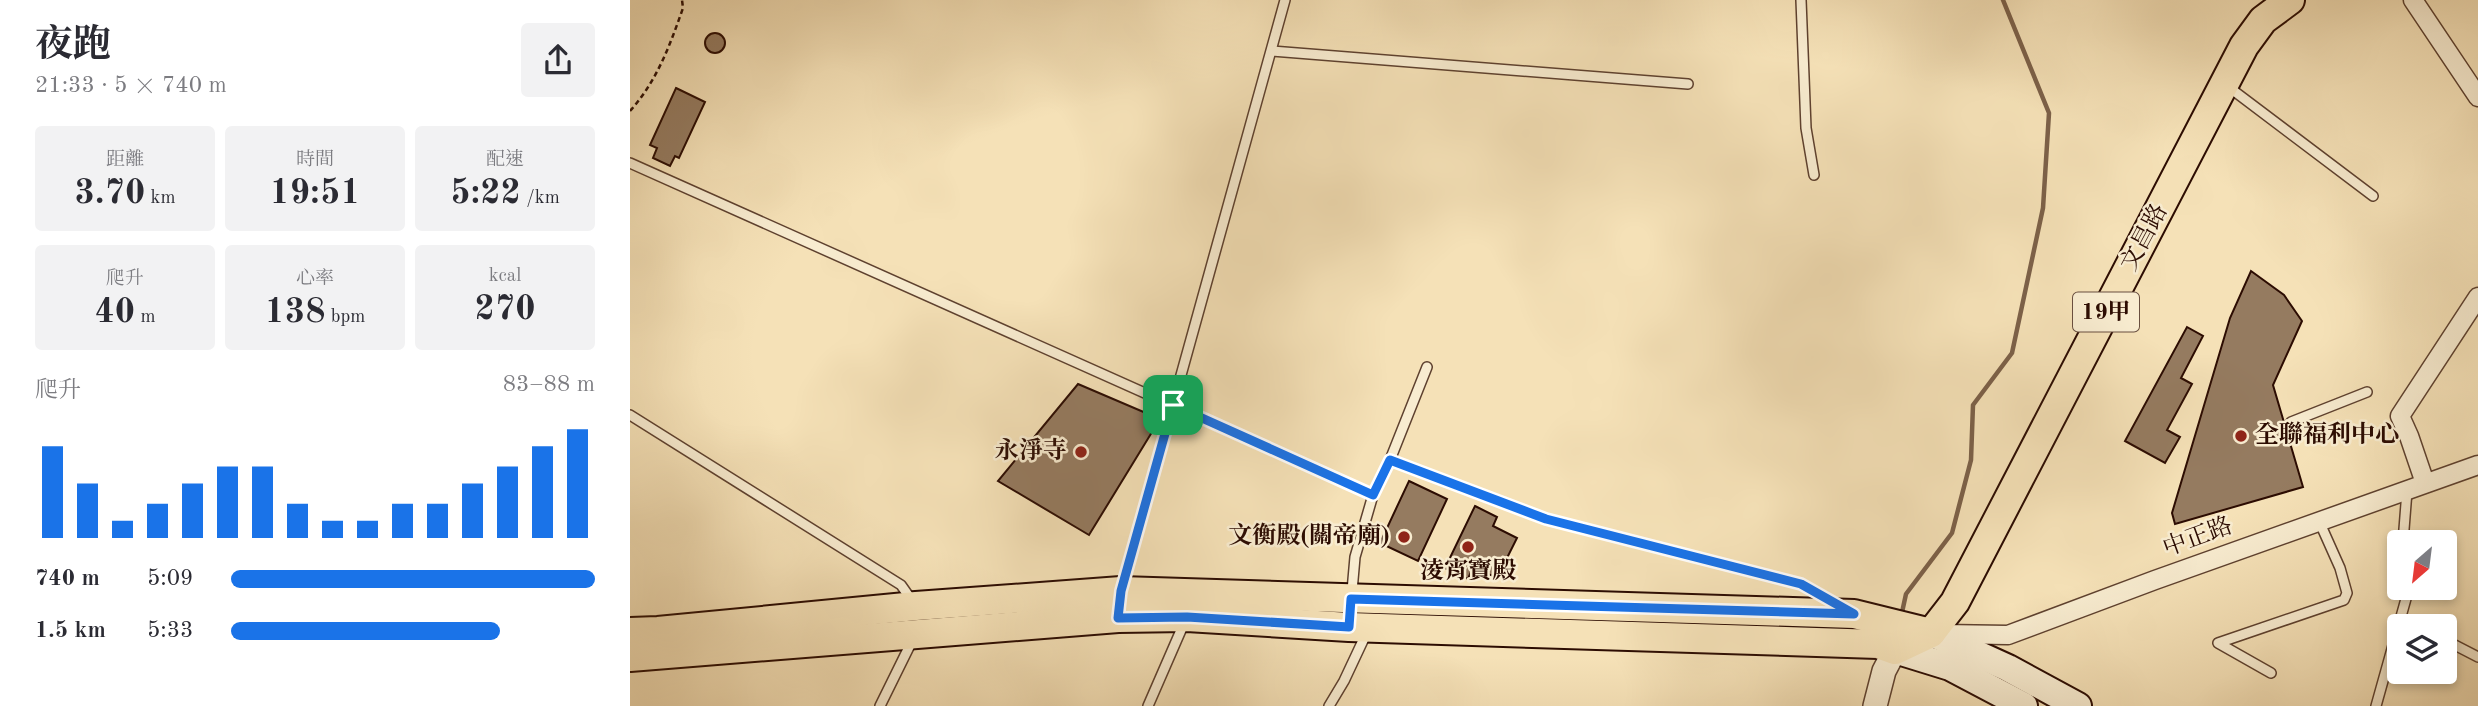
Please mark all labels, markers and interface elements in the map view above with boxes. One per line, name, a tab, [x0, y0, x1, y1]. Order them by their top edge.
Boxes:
button: share	[521, 23, 595, 97]
text: 夜跑	[35, 27, 111, 65]
text: 21:33 · 5 × 740 m	[35, 74, 227, 97]
text: 距離	[106, 151, 144, 170]
text: 時間	[296, 151, 334, 170]
text: 配速	[486, 151, 524, 170]
text: 3.70	[75, 176, 145, 211]
text: 19:51	[269, 176, 361, 211]
text: 5:22	[450, 176, 521, 211]
text: km	[145, 189, 176, 208]
text: /km	[521, 189, 560, 208]
street label: 文昌路	[2115, 199, 2172, 275]
text: kcal	[489, 267, 521, 286]
text: 爬升	[106, 270, 144, 289]
text: 心率	[296, 270, 334, 289]
text: 270	[475, 292, 535, 327]
road number: 19甲	[2073, 292, 2139, 332]
text: 40	[94, 295, 135, 330]
text: 138	[265, 295, 325, 330]
text: m	[135, 308, 156, 327]
text: bpm	[325, 308, 365, 327]
text: 83–88 m	[503, 373, 595, 396]
pin	[1143, 375, 1203, 435]
text: 爬升	[35, 379, 81, 402]
icon: arrive	[1154, 386, 1192, 424]
place label: 全聯福利中心	[2255, 421, 2399, 448]
marker: 全聯福利中心	[2233, 428, 2249, 444]
place label: 永淨寺	[995, 437, 1067, 464]
marker: 永淨寺	[1073, 444, 1089, 460]
street label: 中正路	[2159, 512, 2236, 562]
place label: 文衡殿(關帝廟)	[1228, 522, 1390, 549]
marker: 文衡殿(關帝廟)	[1396, 529, 1412, 545]
north arrow	[2387, 530, 2457, 600]
map controls	[2387, 530, 2457, 684]
marker: 淩宵寶殿	[1460, 539, 1476, 555]
place label: 淩宵寶殿	[1420, 557, 1517, 584]
text: 740 m	[35, 567, 100, 590]
text: 5:09	[147, 567, 193, 590]
button: layers	[2387, 614, 2457, 684]
text: 1.5 km	[35, 619, 106, 642]
text: 5:33	[147, 619, 193, 642]

